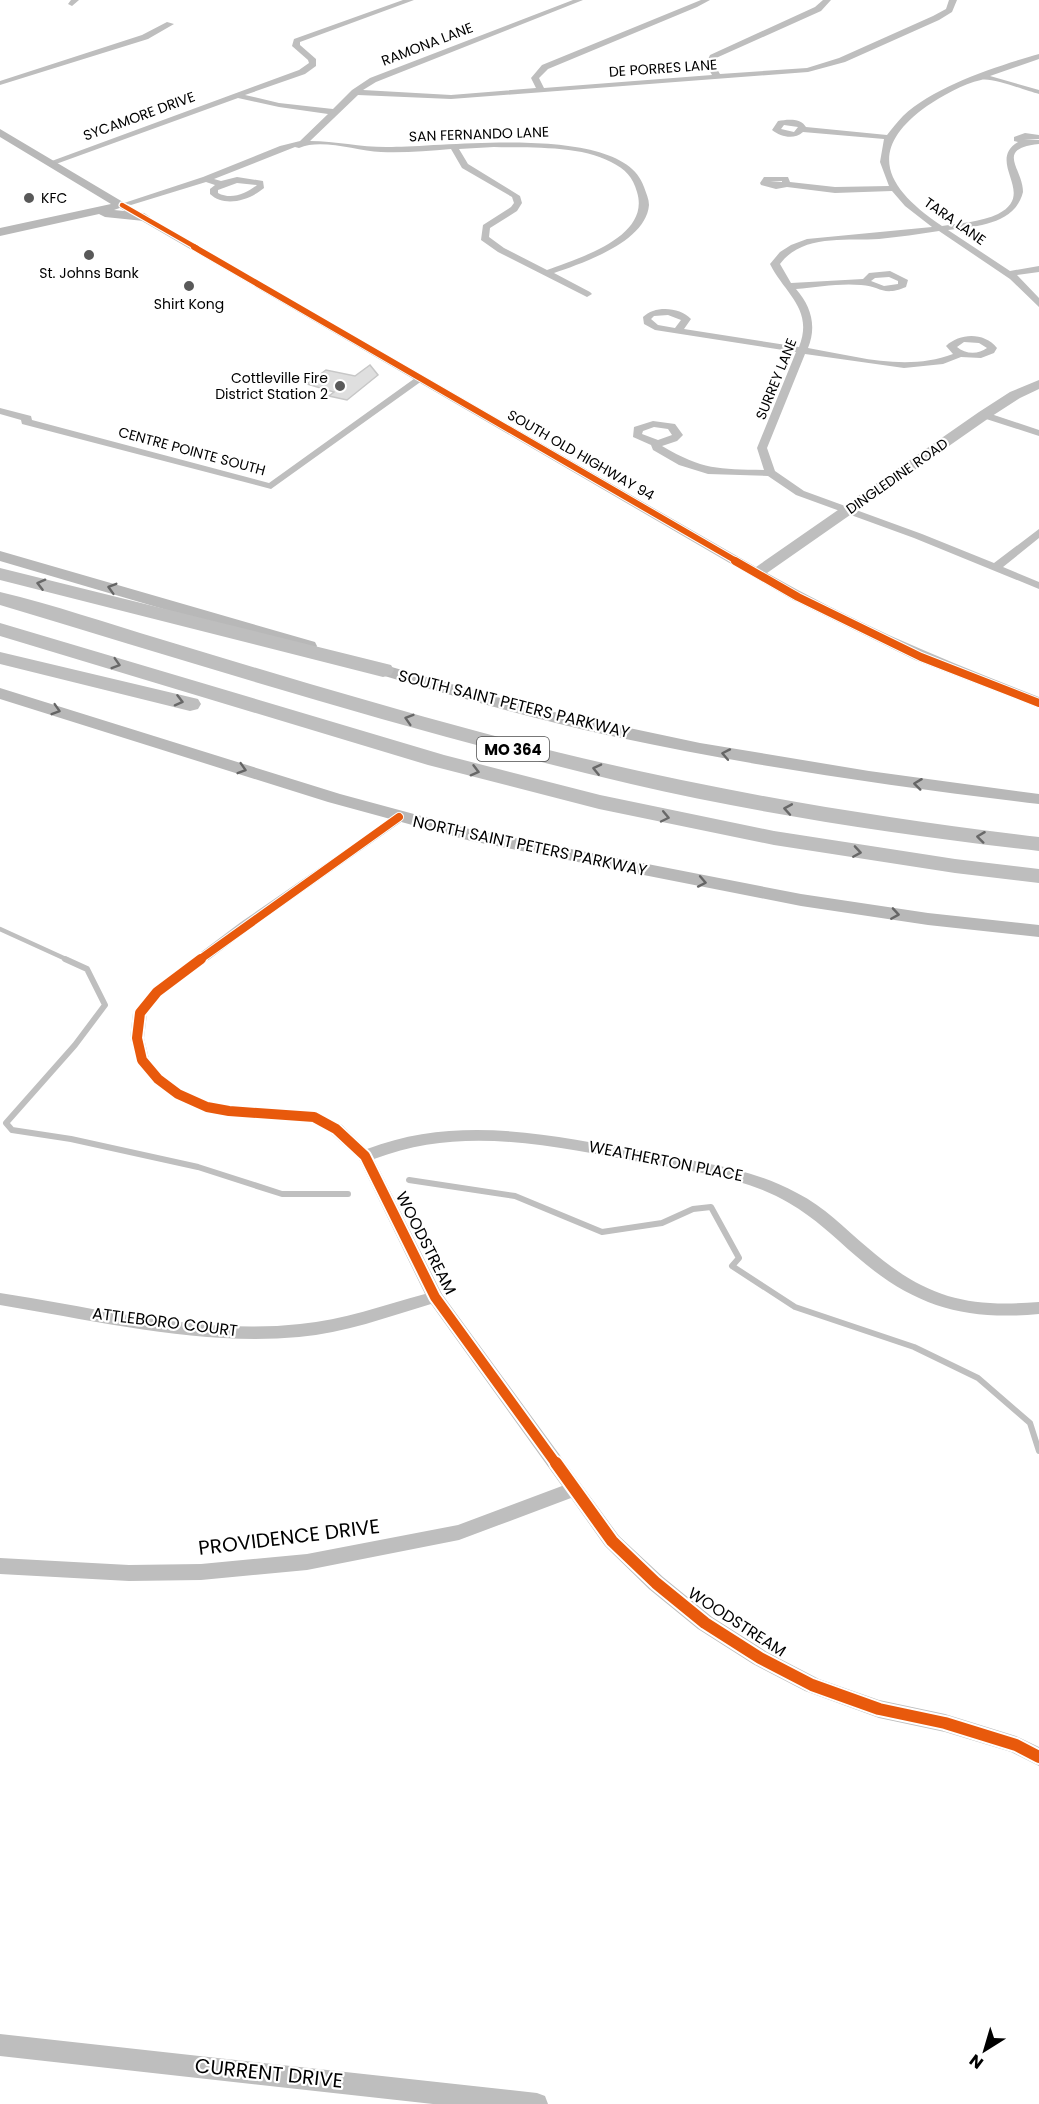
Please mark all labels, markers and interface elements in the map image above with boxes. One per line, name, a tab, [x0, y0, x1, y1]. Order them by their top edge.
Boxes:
street label: RAMONA LANE	[378, 17, 476, 71]
street label: DE PORRES LANE	[608, 54, 718, 82]
street label: SYCAMORE DRIVE	[80, 86, 198, 146]
street label: SAN FERNANDO LANE	[409, 122, 549, 146]
place label: KFC	[41, 188, 67, 208]
marker: KFC	[22, 191, 36, 205]
street label: TARA LANE	[920, 192, 990, 250]
marker: St. Johns Bank	[82, 248, 96, 262]
place label: St. Johns Bank	[39, 263, 140, 283]
marker: Shirt Kong	[182, 279, 196, 293]
place label: Shirt Kong	[154, 294, 224, 314]
street label: SURREY LANE	[751, 335, 801, 423]
place label: Cottleville Fire District Station 2	[215, 368, 328, 404]
marker: Cottleville Fire District Station 2	[333, 379, 347, 393]
street label: SOUTH OLD HIGHWAY 94	[504, 405, 658, 505]
street label: CENTRE POINTE SOUTH	[116, 422, 268, 480]
street label: DINGLEDINE ROAD	[842, 433, 952, 519]
one-way arrow	[36, 579, 46, 592]
one-way arrow	[107, 583, 117, 596]
one-way arrow	[110, 657, 121, 669]
street label: SOUTH SAINT PETERS PARKWAY	[396, 664, 633, 744]
one-way arrow	[174, 694, 184, 707]
one-way arrow	[50, 703, 61, 715]
one-way arrow	[404, 714, 415, 726]
road number: MO 364	[477, 737, 549, 761]
one-way arrow	[721, 748, 731, 761]
one-way arrow	[236, 761, 247, 774]
one-way arrow	[470, 763, 480, 776]
one-way arrow	[592, 764, 602, 777]
one-way arrow	[914, 779, 923, 791]
one-way arrow	[783, 803, 793, 815]
street label: NORTH SAINT PETERS PARKWAY	[411, 810, 650, 882]
one-way arrow	[660, 810, 670, 823]
one-way arrow	[976, 832, 985, 844]
one-way arrow	[852, 845, 861, 857]
one-way arrow	[697, 875, 707, 888]
one-way arrow	[890, 907, 899, 919]
street label: WEATHERTON PLACE	[587, 1135, 745, 1187]
street label: WOODSTREAM	[390, 1188, 462, 1298]
street label: ATTLEBORO COURT	[91, 1302, 239, 1342]
street label: PROVIDENCE DRIVE	[197, 1512, 381, 1562]
street label: WOODSTREAM	[684, 1582, 790, 1662]
north arrow	[955, 2020, 1015, 2080]
text: N	[965, 2049, 988, 2074]
street label: CURRENT DRIVE	[194, 2051, 344, 2095]

